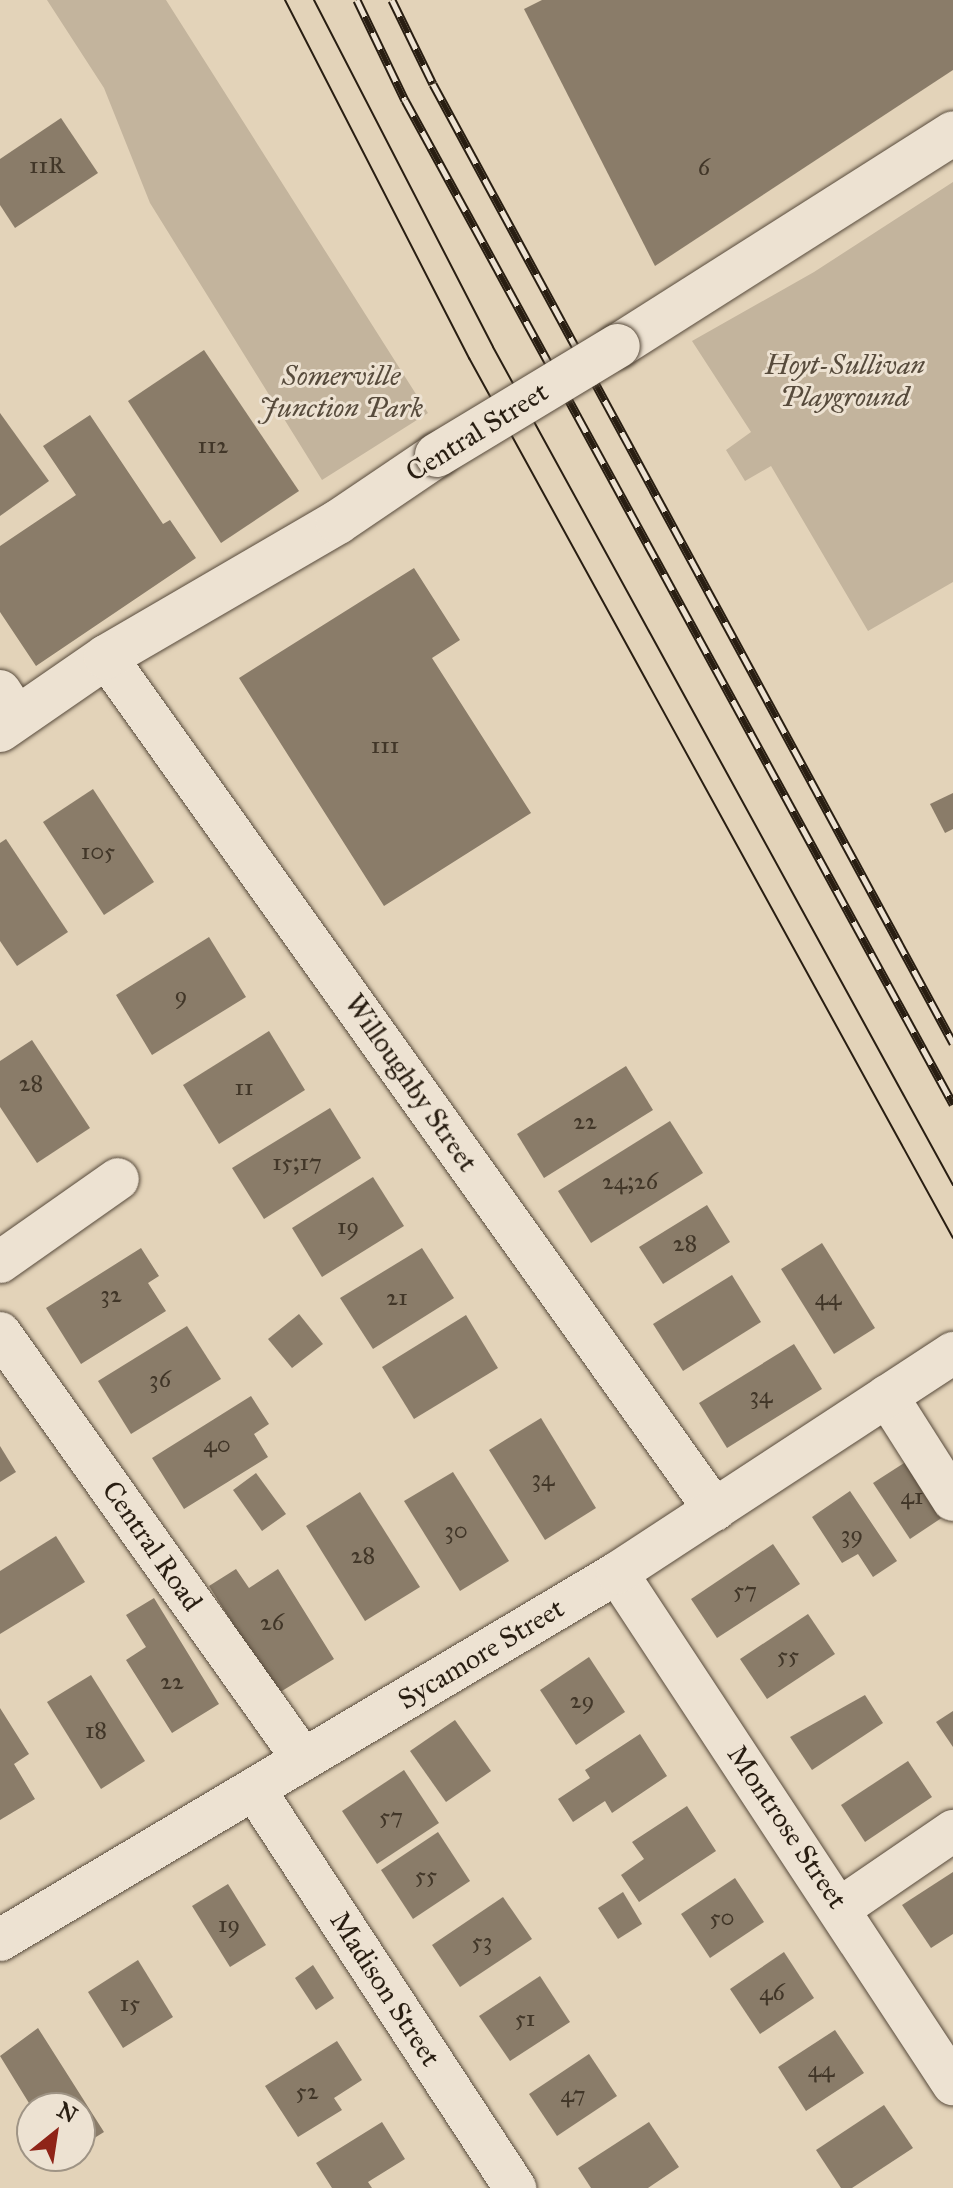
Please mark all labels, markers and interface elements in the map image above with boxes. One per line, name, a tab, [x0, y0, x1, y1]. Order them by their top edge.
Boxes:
house number: 11R	[29, 152, 65, 180]
house number: 6	[698, 154, 710, 182]
park label: Hoyt-Sullivan Playground	[765, 348, 925, 414]
park label: Somerville Junction Park	[259, 359, 423, 425]
street label: Central Street	[400, 375, 554, 489]
house number: 112	[198, 432, 228, 460]
house number: 111	[371, 732, 399, 760]
house number: 105	[81, 838, 115, 866]
house number: 9	[175, 982, 187, 1010]
street label: Willoughby Street	[337, 988, 485, 1178]
house number: 28	[19, 1070, 43, 1098]
house number: 11	[235, 1074, 253, 1102]
house number: 22	[573, 1108, 597, 1136]
house number: 15;17	[272, 1149, 322, 1177]
house number: 24;26	[602, 1168, 658, 1196]
house number: 19	[337, 1213, 359, 1241]
house number: 28	[673, 1230, 697, 1258]
house number: 32	[100, 1281, 122, 1309]
house number: 21	[386, 1284, 408, 1312]
house number: 44	[815, 1284, 841, 1312]
house number: 36	[149, 1366, 171, 1394]
house number: 34	[750, 1382, 772, 1410]
house number: 40	[203, 1431, 231, 1459]
house number: 34	[532, 1465, 554, 1493]
street label: Central Road	[95, 1474, 209, 1618]
house number: 41	[901, 1483, 923, 1511]
house number: 30	[444, 1517, 468, 1545]
house number: 39	[841, 1521, 863, 1549]
house number: 28	[351, 1542, 375, 1570]
house number: 57	[733, 1577, 757, 1605]
street label: Sycamore Street	[392, 1591, 570, 1717]
house number: 26	[260, 1609, 284, 1637]
house number: 55	[777, 1642, 799, 1670]
house number: 22	[160, 1668, 184, 1696]
house number: 29	[570, 1687, 594, 1715]
house number: 18	[85, 1717, 107, 1745]
street label: Montrose Street	[720, 1739, 854, 1915]
house number: 57	[379, 1803, 403, 1831]
house number: 55	[415, 1862, 437, 1890]
house number: 50	[709, 1904, 735, 1932]
street label: Madison Street	[323, 1905, 447, 2073]
house number: 19	[218, 1911, 240, 1939]
house number: 53	[472, 1928, 492, 1956]
house number: 46	[759, 1979, 785, 2007]
house number: 15	[120, 1990, 140, 2018]
house number: 51	[515, 2005, 535, 2033]
house number: 44	[808, 2056, 834, 2084]
house number: 52	[296, 2078, 318, 2106]
house number: 47	[560, 2081, 586, 2109]
north arrow	[16, 2092, 96, 2172]
text: N	[52, 2096, 82, 2129]

